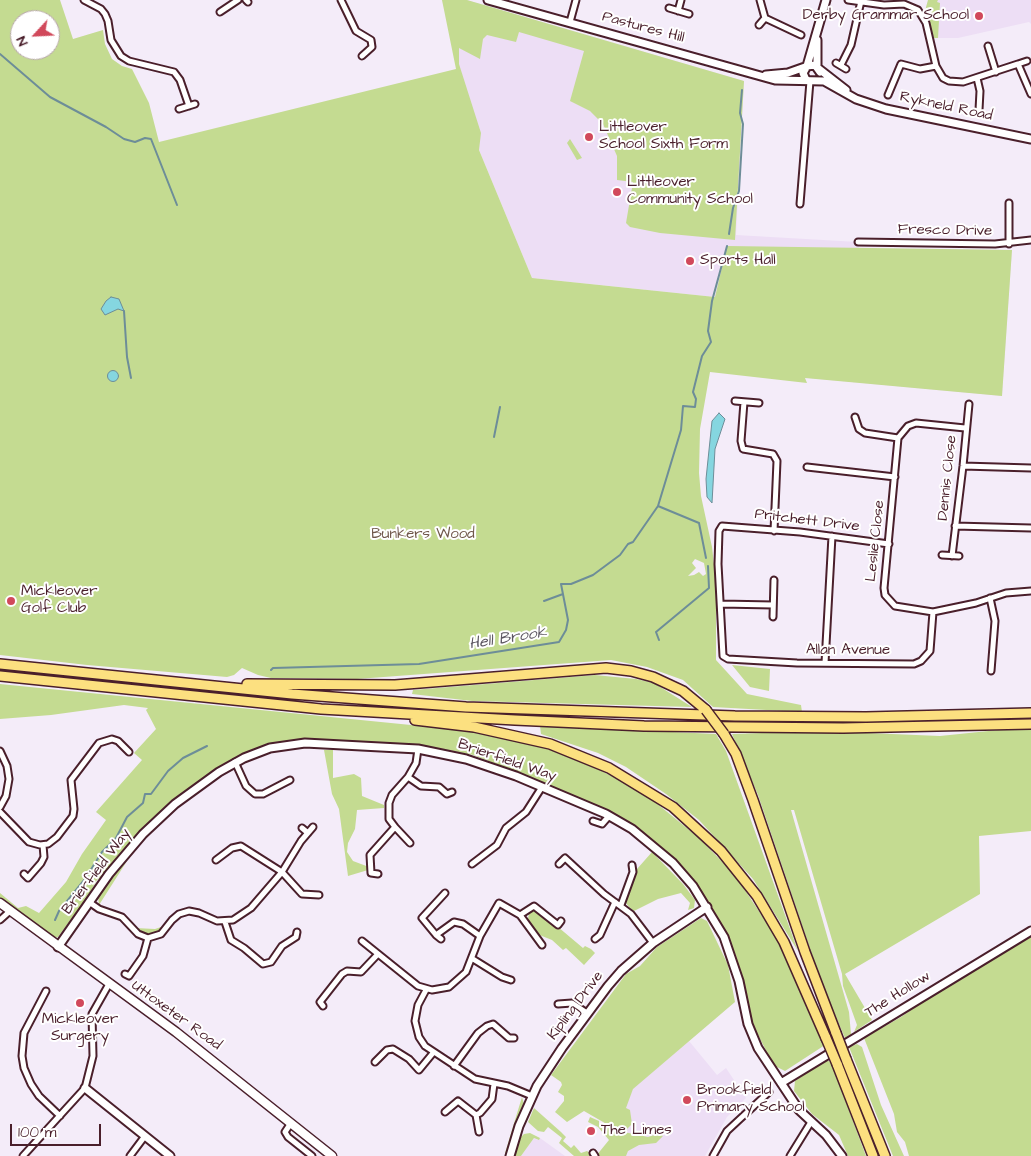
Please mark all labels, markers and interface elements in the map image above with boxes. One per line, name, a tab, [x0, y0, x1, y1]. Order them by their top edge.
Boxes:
place label: Derby Grammar School	[803, 7, 969, 25]
street label: Pastures Hill	[600, 8, 686, 48]
north arrow	[10, 10, 60, 60]
marker: Derby Grammar School	[973, 10, 985, 22]
text: N	[11, 33, 33, 49]
street label: Rykneld Road	[898, 88, 994, 126]
place label: Littleover School Sixth Form	[599, 119, 728, 154]
marker: Littleover School Sixth Form	[583, 131, 595, 143]
place label: Littleover Community School	[627, 174, 753, 209]
marker: Littleover Community School	[611, 186, 623, 198]
street label: Fresco Drive	[898, 221, 992, 241]
place label: Sports Hall	[700, 252, 776, 270]
marker: Sports Hall	[684, 255, 696, 267]
street label: Dennis Close	[935, 434, 961, 522]
street label: Leslie Close	[863, 499, 889, 583]
street label: Pritchett Drive	[754, 506, 860, 536]
park label: Bunkers Wood	[371, 526, 475, 544]
place label: Mickleover Golf Club	[21, 583, 97, 618]
marker: Mickleover Golf Club	[5, 595, 17, 607]
water label: Hell Brook	[468, 623, 548, 655]
street label: Allan Avenue	[806, 642, 890, 660]
street label: Brierfield Way	[455, 736, 559, 786]
street label: Brierfield Way	[59, 825, 135, 919]
street label: Kipling Drive	[544, 968, 608, 1044]
street label: The Hollow	[862, 968, 934, 1022]
street label: Uttoxeter Road	[127, 977, 225, 1055]
marker: Mickleover Surgery	[74, 997, 86, 1009]
place label: Mickleover Surgery	[42, 1011, 118, 1046]
place label: Brookfield Primary School	[697, 1082, 805, 1117]
marker: Brookfield Primary School	[681, 1094, 693, 1106]
scale bar	[12, 1114, 104, 1146]
text: 100 m	[18, 1122, 57, 1143]
place label: The Limes	[601, 1122, 672, 1140]
marker: The Limes	[585, 1125, 597, 1137]

